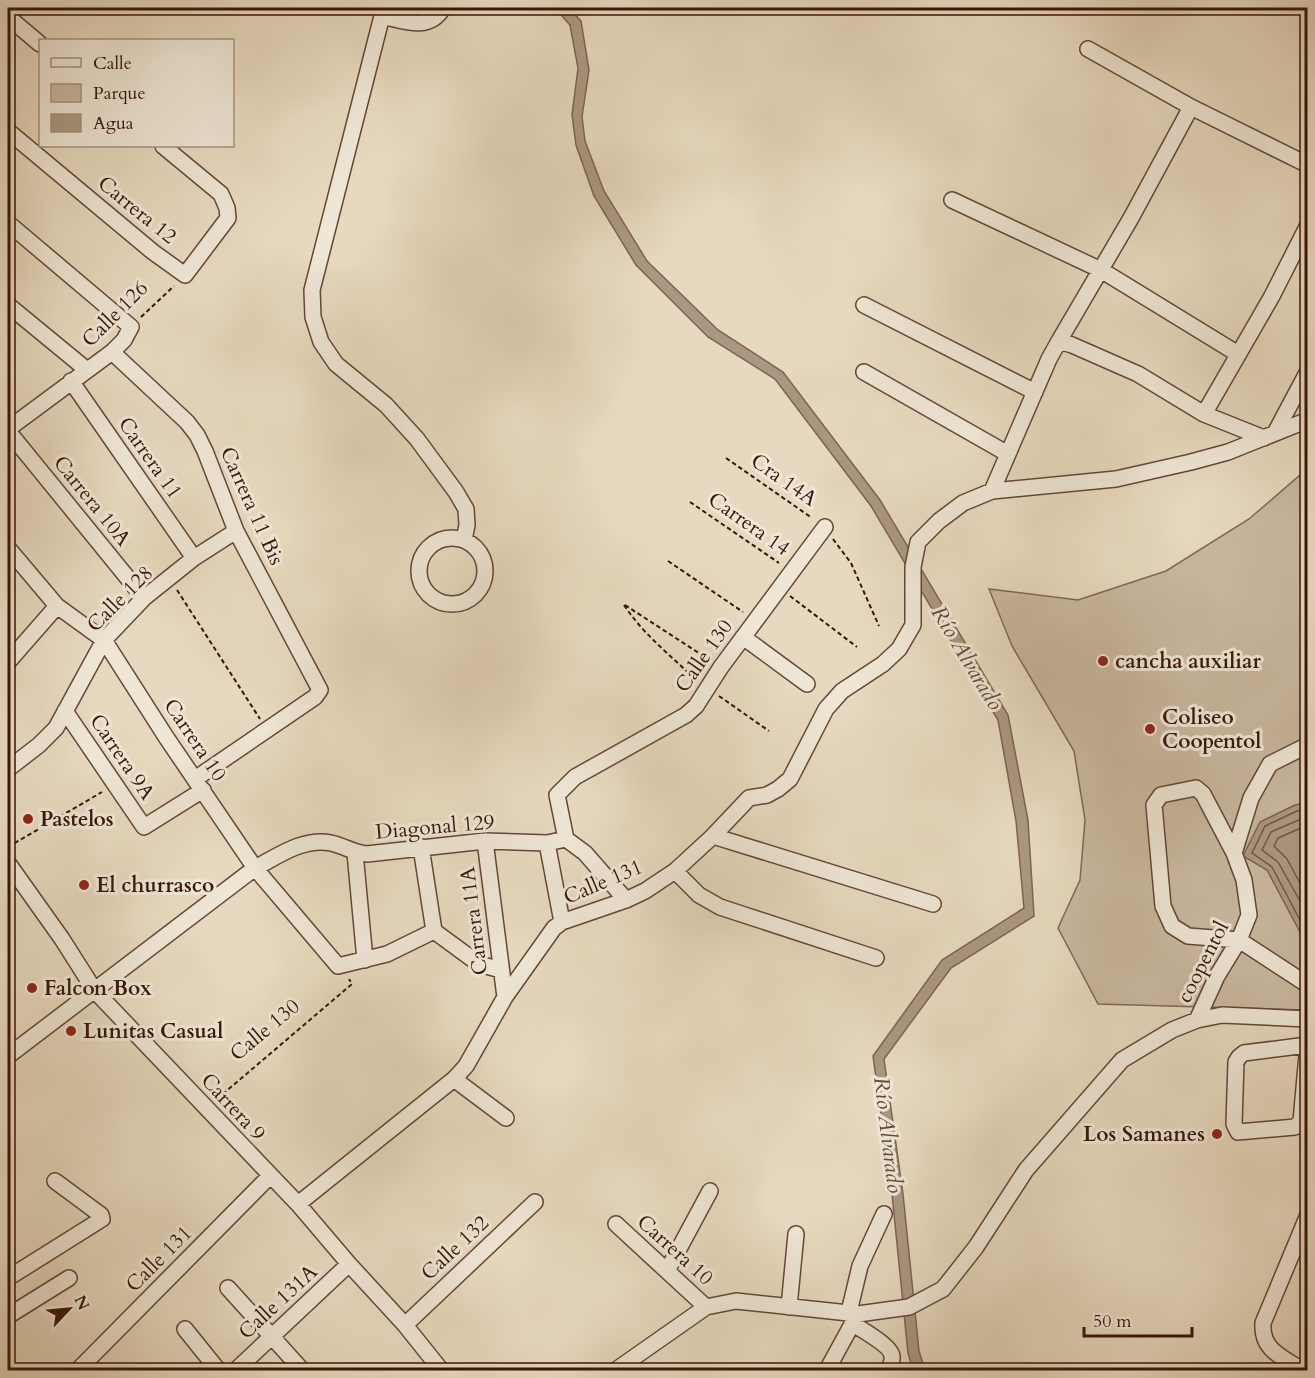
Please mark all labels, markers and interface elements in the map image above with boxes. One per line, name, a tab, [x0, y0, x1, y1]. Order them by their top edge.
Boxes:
legend	[39, 39, 234, 147]
text: Calle	[93, 51, 132, 76]
text: Parque	[93, 81, 146, 106]
text: Agua	[93, 111, 134, 136]
street label: Carrera 12	[91, 169, 183, 251]
street label: Calle 126	[75, 274, 155, 354]
street label: Carrera 11	[111, 411, 189, 505]
street label: Carrera 11 Bis	[213, 442, 291, 570]
street label: Cra 14A	[745, 447, 823, 513]
street label: Carrera 10A	[46, 450, 138, 552]
street label: Carrera 14	[702, 485, 796, 563]
street label: Calle 128	[80, 559, 160, 639]
water label: Río Alvarado	[924, 600, 1010, 716]
street label: Calle 130	[668, 614, 740, 698]
place label: cancha auxiliar	[1115, 647, 1261, 676]
marker: cancha auxiliar	[1096, 654, 1110, 668]
street label: Carrera 10	[157, 693, 233, 787]
place label: Coliseo Coopentol	[1162, 703, 1261, 756]
street label: Carrera 9A	[83, 708, 161, 806]
marker: Coliseo Coopentol	[1143, 722, 1157, 736]
place label: Pastelos	[40, 805, 114, 834]
street label: Diagonal 129	[374, 807, 496, 847]
marker: Pastelos	[21, 812, 35, 826]
street label: Calle 131	[559, 852, 647, 912]
street label: Carrera 11A	[453, 865, 495, 977]
place label: El churrasco	[96, 871, 214, 900]
marker: El churrasco	[77, 878, 91, 892]
street label: coopentol	[1170, 916, 1236, 1008]
place label: Falcon Box	[44, 974, 152, 1003]
marker: Falcon Box	[25, 981, 39, 995]
street label: Calle 130	[224, 992, 306, 1068]
place label: Lunitas Casual	[83, 1017, 223, 1046]
marker: Lunitas Casual	[64, 1024, 78, 1038]
street label: Carrera 9	[194, 1067, 272, 1147]
water label: Río Alvarado	[866, 1075, 910, 1195]
place label: Los Samanes	[1083, 1120, 1205, 1149]
marker: Los Samanes	[1210, 1127, 1224, 1141]
street label: Carrera 10	[630, 1208, 720, 1292]
street label: Calle 132	[415, 1209, 496, 1287]
street label: Calle 131	[119, 1219, 199, 1299]
street label: Calle 131A	[232, 1258, 324, 1346]
north arrow	[39, 1279, 99, 1339]
text: N	[69, 1292, 95, 1314]
scale bar	[1084, 1300, 1192, 1338]
text: 50 m	[1093, 1309, 1132, 1334]

